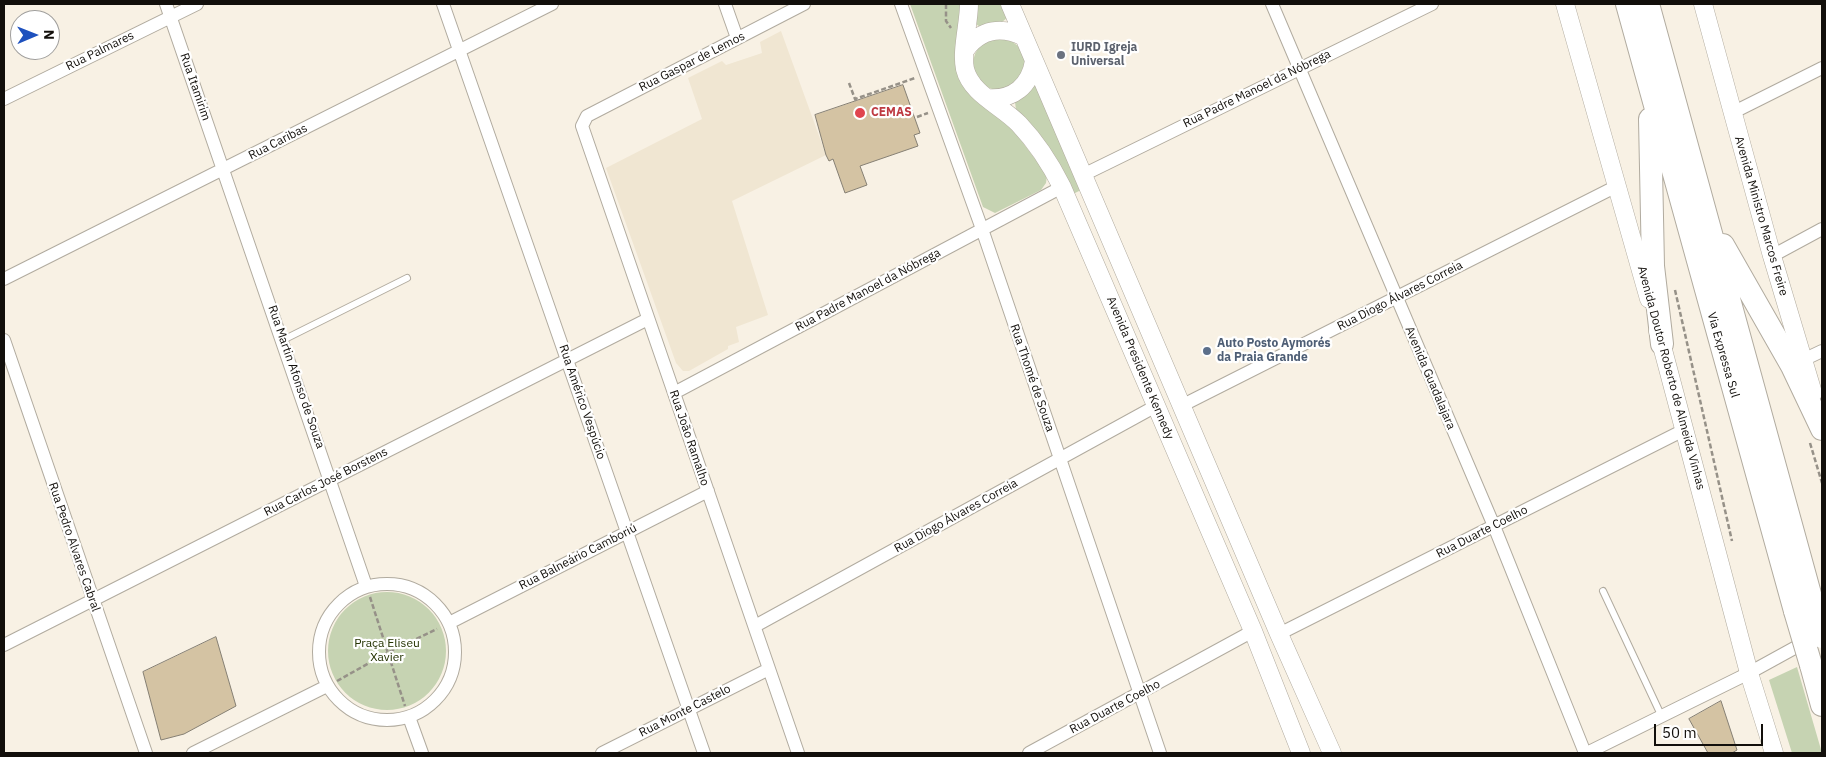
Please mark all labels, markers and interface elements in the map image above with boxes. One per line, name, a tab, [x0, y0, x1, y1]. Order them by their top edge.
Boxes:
north arrow	[10, 10, 60, 60]
street label: Rua Palmares	[63, 28, 137, 74]
street label: Rua Gaspar de Lemos	[637, 29, 747, 95]
text: N	[40, 30, 58, 40]
place label: IURD Igreja Universal	[1071, 41, 1137, 69]
street label: Rua Padre Manoel da Nóbrega	[1181, 47, 1333, 131]
marker: IURD Igreja Universal	[1055, 49, 1067, 61]
street label: Rua Itamirim	[177, 51, 213, 123]
marker: CEMAS	[853, 106, 867, 120]
place label: CEMAS	[871, 106, 912, 120]
street label: Rua Caribas	[246, 121, 310, 163]
street label: Avenida Ministro Marcos Freire	[1731, 134, 1791, 298]
street label: Rua Padre Manoel da Nóbrega	[793, 246, 943, 334]
street label: Rua Diogo Álvares Correia	[1335, 258, 1465, 334]
street label: Avenida Doutor Roberto de Almeida Vinhas	[1634, 264, 1708, 492]
street label: Avenida Presidente Kennedy	[1103, 294, 1177, 442]
street label: Rua Martin Afonso de Souza	[265, 303, 327, 451]
street label: Via Expressa Sul	[1704, 311, 1742, 399]
street label: Rua Thomé de Souza	[1007, 322, 1057, 434]
street label: Avenida Guadalajara	[1402, 324, 1458, 432]
place label: Auto Posto Aymorés da Praia Grande	[1217, 337, 1331, 365]
street label: Rua Américo Vespúcio	[556, 343, 608, 461]
marker: Auto Posto Aymorés da Praia Grande	[1201, 345, 1213, 357]
street label: Rua João Ramalho	[666, 388, 712, 488]
street label: Rua Carlos José Borstens	[262, 445, 390, 519]
street label: Rua Diogo Álvares Correia	[892, 476, 1020, 556]
street label: Rua Pedro Alvares Cabral	[45, 480, 103, 614]
street label: Rua Duarte Coelho	[1434, 503, 1530, 561]
street label: Rua Balneário Camboriú	[517, 521, 639, 593]
park label: Praça Eliseu Xavier	[354, 637, 420, 665]
street label: Rua Duarte Coelho	[1067, 677, 1163, 737]
street label: Rua Monte Castelo	[637, 682, 733, 740]
scale bar	[1656, 714, 1765, 746]
text: 50 m	[1662, 723, 1697, 742]

